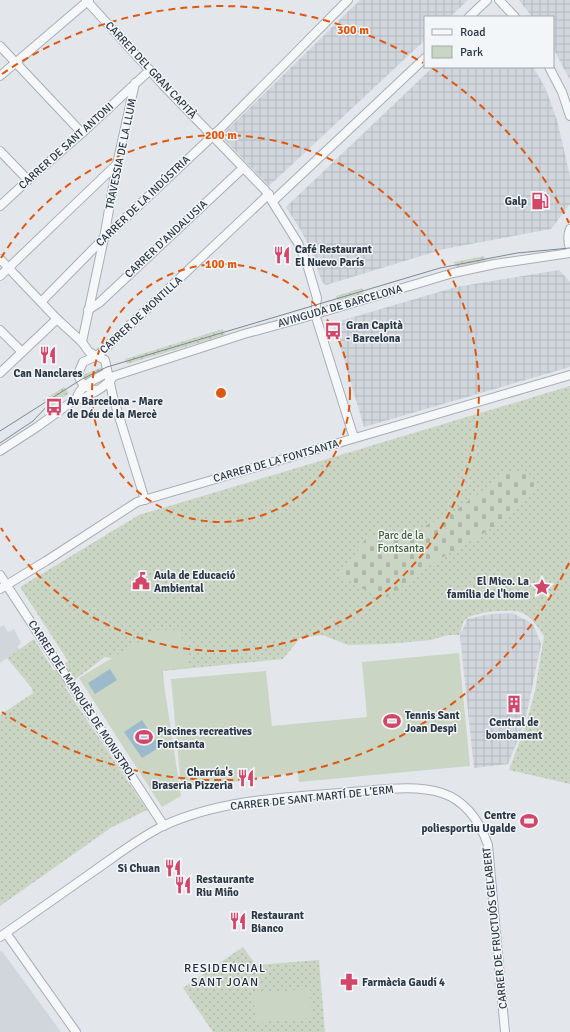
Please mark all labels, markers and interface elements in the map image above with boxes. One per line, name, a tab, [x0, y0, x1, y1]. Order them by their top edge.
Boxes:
legend	[424, 16, 554, 68]
street label: CARRER DEL GRAN CAPITÀ	[103, 18, 200, 121]
text: 300 m	[337, 23, 369, 38]
text: Road	[460, 25, 486, 40]
text: Park	[460, 45, 483, 60]
street label: TRAVESSIA DE LA LLUM	[103, 97, 139, 211]
street label: CARRER DE SANT ANTONI	[16, 100, 116, 192]
text: 200 m	[205, 128, 237, 143]
street label: CARRER DE LA INDÚSTRIA	[93, 152, 193, 249]
fuel station icon: Galp	[530, 191, 550, 211]
place label: Galp	[505, 195, 527, 208]
street label: CARRER D'ANDALUSIA	[122, 197, 210, 281]
place label: Café Restaurant El Nuevo París	[295, 243, 372, 269]
restaurant icon: Café Restaurant El Nuevo París	[272, 245, 292, 265]
text: 100 m	[205, 257, 237, 272]
street label: CARRER DE MONTILLA	[97, 273, 185, 357]
street label: AVINGUDA DE BARCELONA	[276, 282, 404, 330]
place label: Gran Capità - Barcelona	[346, 319, 403, 345]
bus stop icon: Gran Capità - Barcelona	[323, 321, 343, 341]
restaurant icon: Can Nanclares	[38, 345, 58, 365]
place label: Can Nanclares	[14, 367, 83, 380]
centre of rings	[214, 386, 228, 400]
place label: Av Barcelona - Mare de Déu de la Mercè	[67, 395, 163, 421]
bus stop icon: Av Barcelona - Mare de Déu de la Mercè	[44, 397, 64, 417]
street label: CARRER DE LA FONTSANTA	[212, 437, 341, 485]
park label: Parc de la Fontsanta	[378, 529, 425, 555]
place label: Aula de Educació Ambiental	[154, 569, 236, 595]
public building icon: Aula de Educació Ambiental	[131, 571, 151, 591]
place label: El Mico. La família de l'home	[446, 575, 530, 601]
place icon: El Mico. La família de l'home	[532, 577, 552, 597]
street label: CARRER DEL MARQUÈS DE MONISTROL	[25, 617, 140, 783]
building icon: Central de bombament	[504, 694, 524, 714]
place label: Tennis Sant Joan Despi	[405, 709, 460, 735]
sports icon: Tennis Sant Joan Despi	[382, 711, 402, 731]
place label: Central de bombament	[486, 716, 542, 742]
place label: Piscines recreatives Fontsanta	[157, 725, 252, 751]
sports icon: Piscines recreatives Fontsanta	[134, 727, 154, 747]
place label: Charrúa's Braseria Pizzeria	[152, 766, 233, 792]
restaurant icon: Charrúa's Braseria Pizzeria	[236, 768, 256, 788]
street label: CARRER DE SANT MARTÍ DE L'ERM	[230, 782, 394, 813]
place label: Centre poliesportiu Ugalde	[421, 809, 517, 835]
sports icon: Centre poliesportiu Ugalde	[519, 811, 539, 831]
street label: CARRER DE FRUCTUÓS GELABERT	[479, 846, 510, 1010]
restaurant icon: Si Chuan	[163, 858, 183, 878]
place label: Si Chuan	[118, 862, 160, 875]
place label: Restaurante Riu Miño	[196, 873, 255, 899]
restaurant icon: Restaurante Riu Miño	[173, 875, 193, 895]
place label: Restaurant Bianco	[251, 909, 304, 935]
restaurant icon: Restaurant Bianco	[228, 911, 248, 931]
district label: RESIDENCIAL SANT JOAN	[184, 961, 266, 990]
pharmacy icon: Farmàcia Gaudí 4	[339, 972, 359, 992]
place label: Farmàcia Gaudí 4	[362, 976, 445, 989]

